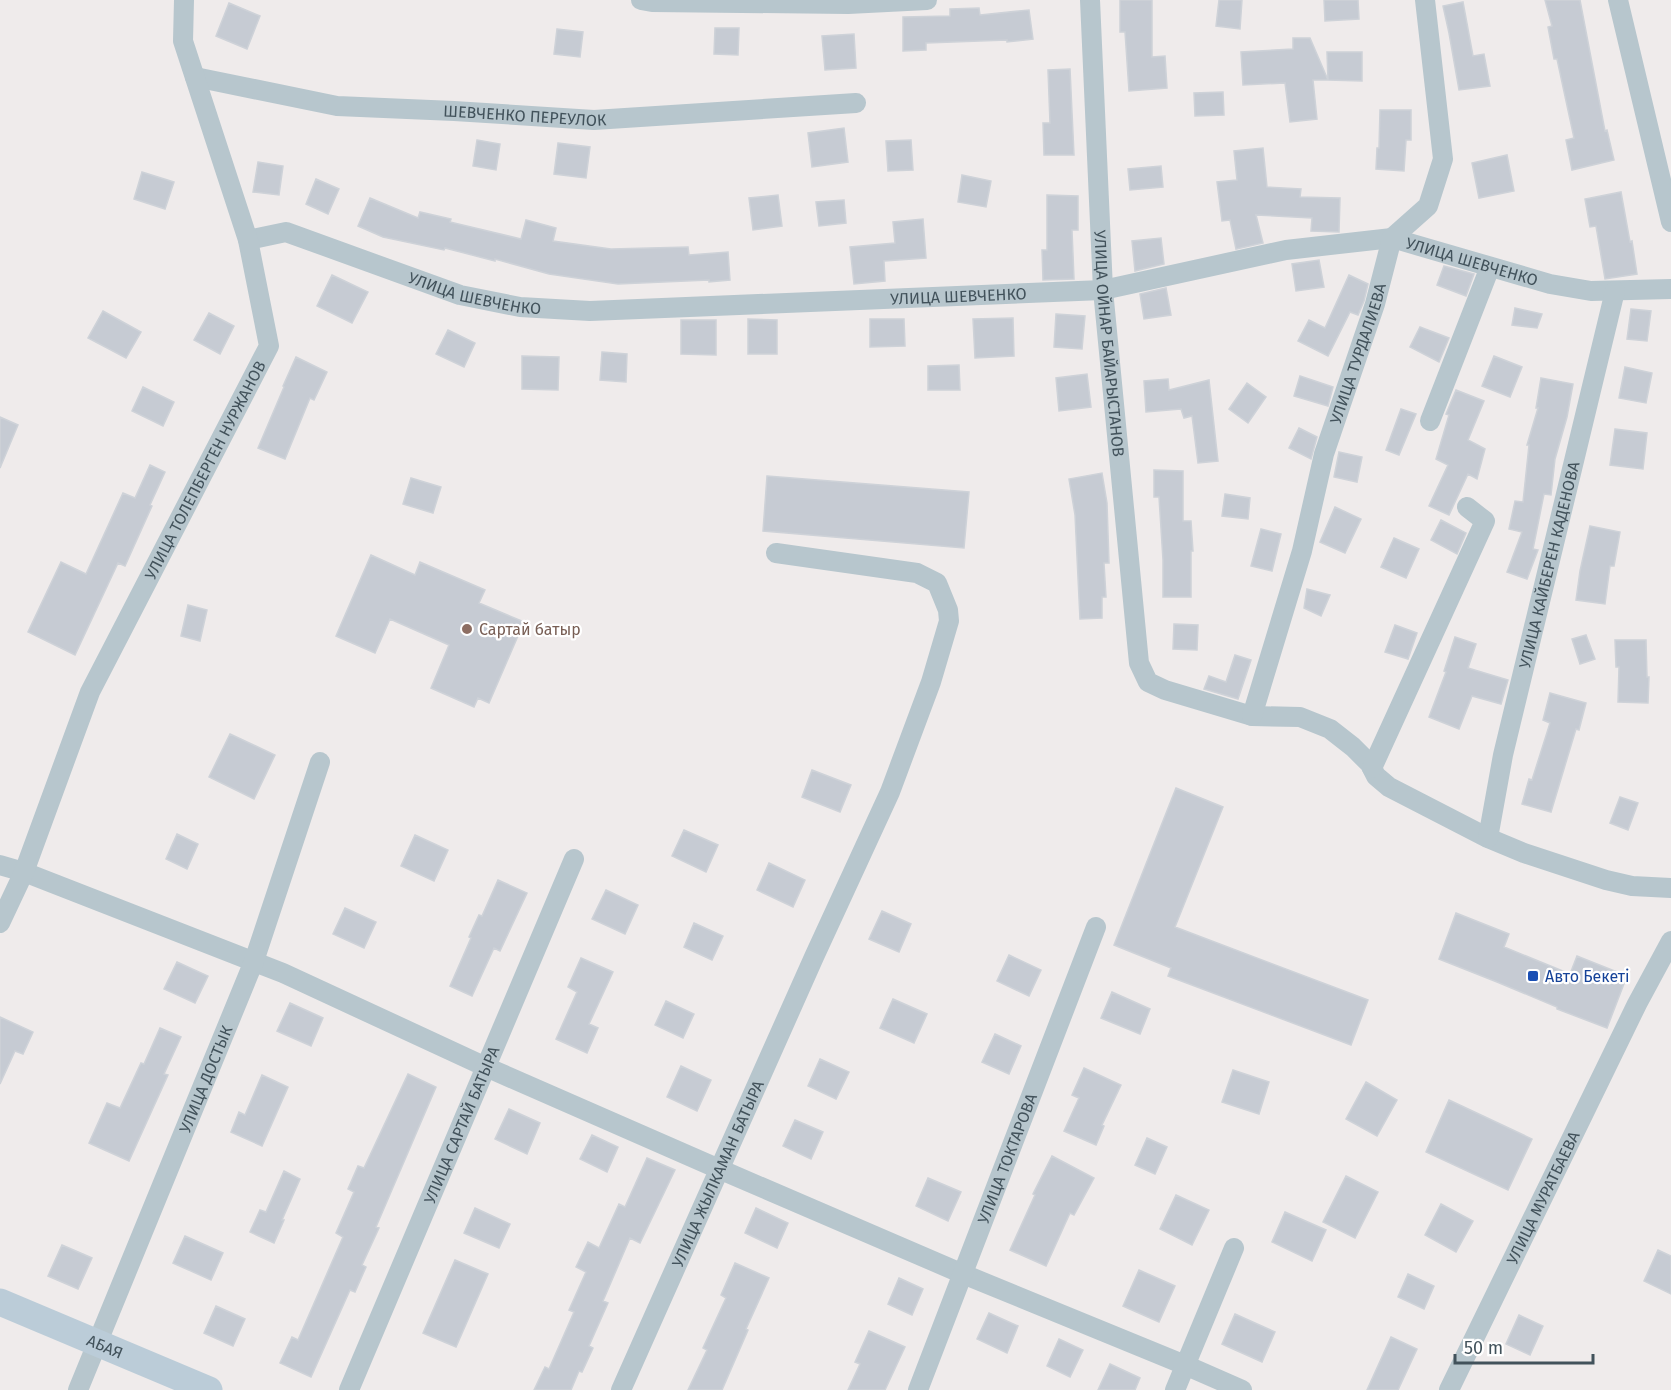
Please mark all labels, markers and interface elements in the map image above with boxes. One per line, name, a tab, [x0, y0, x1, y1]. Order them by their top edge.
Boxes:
street label: ШЕВЧЕНКО ПЕРЕУЛОК	[443, 101, 608, 130]
street label: УЛИЦА ОЙНАР БАЙАРЫСТАНОВ	[1091, 230, 1129, 458]
street label: УЛИЦА ШЕВЧЕНКО	[1404, 233, 1540, 290]
street label: УЛИЦА ШЕВЧЕНКО	[406, 268, 542, 318]
street label: УЛИЦА ТУРДАЛИЕВА	[1326, 280, 1390, 426]
street label: УЛИЦА ШЕВЧЕНКО	[890, 284, 1027, 308]
street label: УЛИЦА ТОЛЕПБЕРГЕН НУРЖАНОВ	[140, 357, 269, 583]
street label: УЛИЦА КАЙБЕРЕН КАДЕНОВА	[1515, 459, 1583, 670]
place label: Сартай батыр	[479, 620, 581, 639]
marker: Сартай батыр	[460, 622, 474, 636]
place label: Авто Бекетi	[1545, 967, 1629, 986]
marker: Авто Бекетi	[1526, 969, 1540, 983]
street label: УЛИЦА ДОСТЫК	[175, 1022, 236, 1136]
street label: УЛИЦА САРТАЙ БАТЫРА	[420, 1043, 503, 1206]
street label: УЛИЦА ЖЫЛКАМАН БАТЫРА	[668, 1076, 768, 1270]
street label: УЛИЦА ТОКТАРОВА	[973, 1090, 1041, 1226]
street label: УЛИЦА МУРАТБАЕВА	[1502, 1127, 1583, 1267]
scale bar	[1455, 1327, 1593, 1365]
street label: АБАЯ	[84, 1330, 126, 1362]
text: 50 m	[1464, 1337, 1503, 1359]

